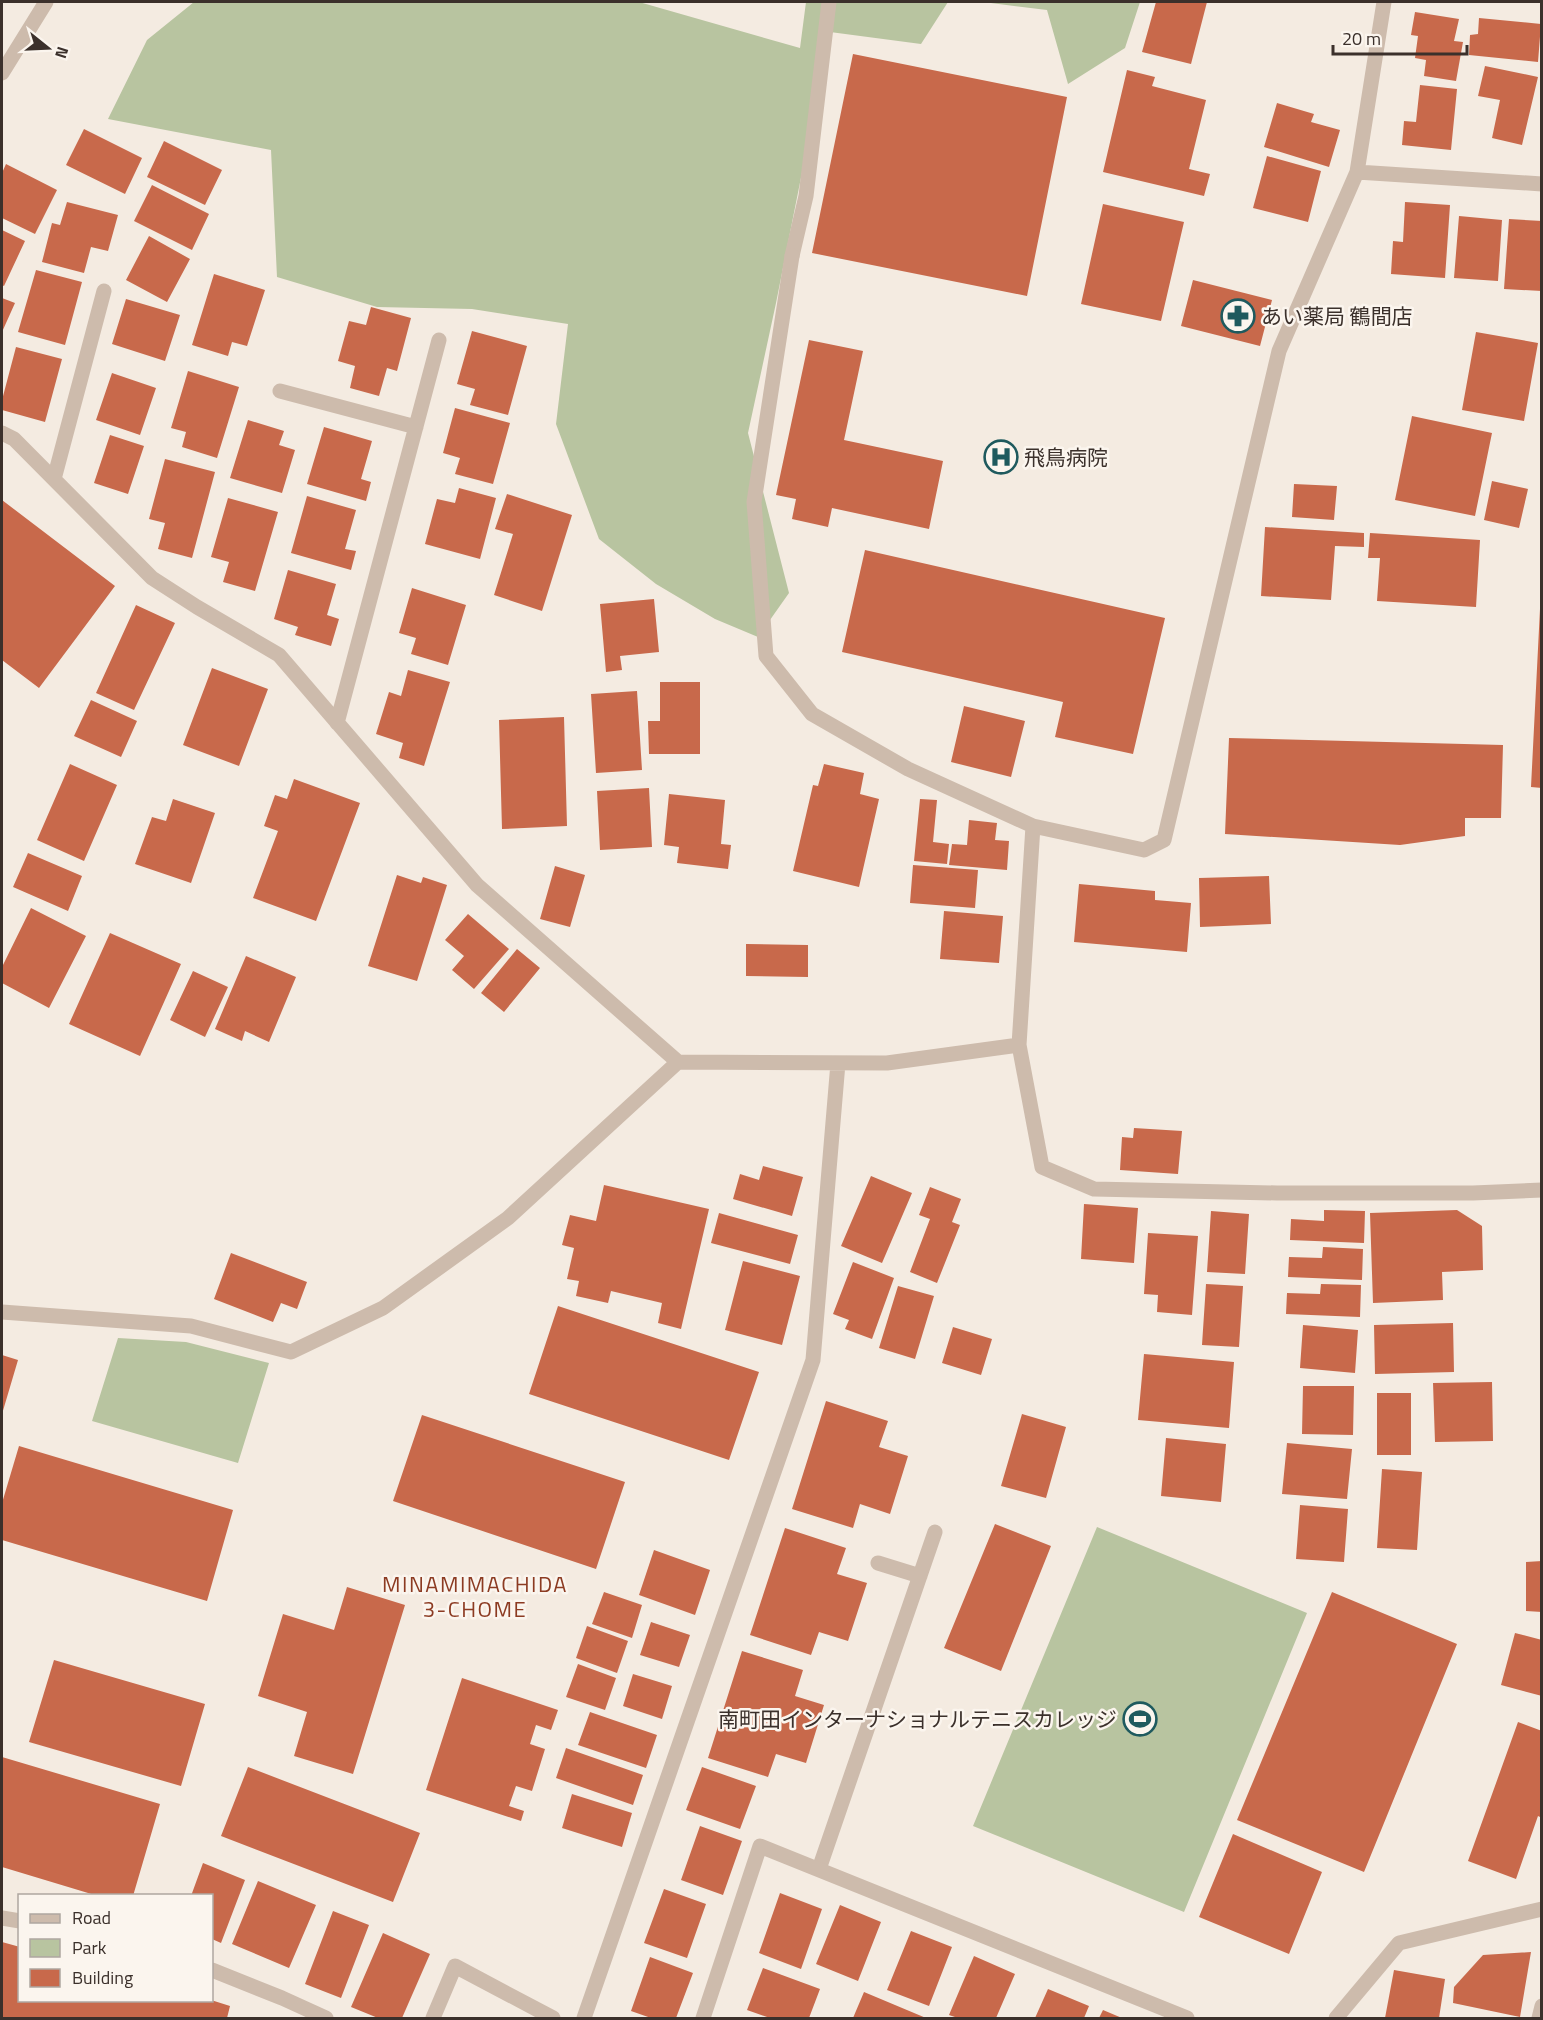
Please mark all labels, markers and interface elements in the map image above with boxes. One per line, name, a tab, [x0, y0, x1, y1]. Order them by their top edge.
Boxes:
north arrow	[18, 18, 78, 78]
scale bar	[1333, 18, 1466, 56]
text: 20 m	[1342, 25, 1381, 52]
text: N	[49, 44, 75, 62]
pharmacy icon: あい薬局 鶴間店	[1220, 298, 1256, 334]
place label: あい薬局 鶴間店	[1261, 300, 1413, 332]
hospital icon: 飛鳥病院	[983, 439, 1019, 475]
place label: 飛鳥病院	[1024, 441, 1108, 473]
district label: MINAMIMACHIDA 3-CHOME	[382, 1567, 568, 1626]
sports icon: 南町田インターナショナルテニスカレッジ	[1122, 1701, 1158, 1737]
place label: 南町田インターナショナルテニスカレッジ	[718, 1703, 1117, 1735]
legend	[18, 1894, 213, 2002]
text: Road	[72, 1904, 111, 1931]
text: Park	[72, 1934, 107, 1961]
text: Building	[72, 1964, 133, 1991]

